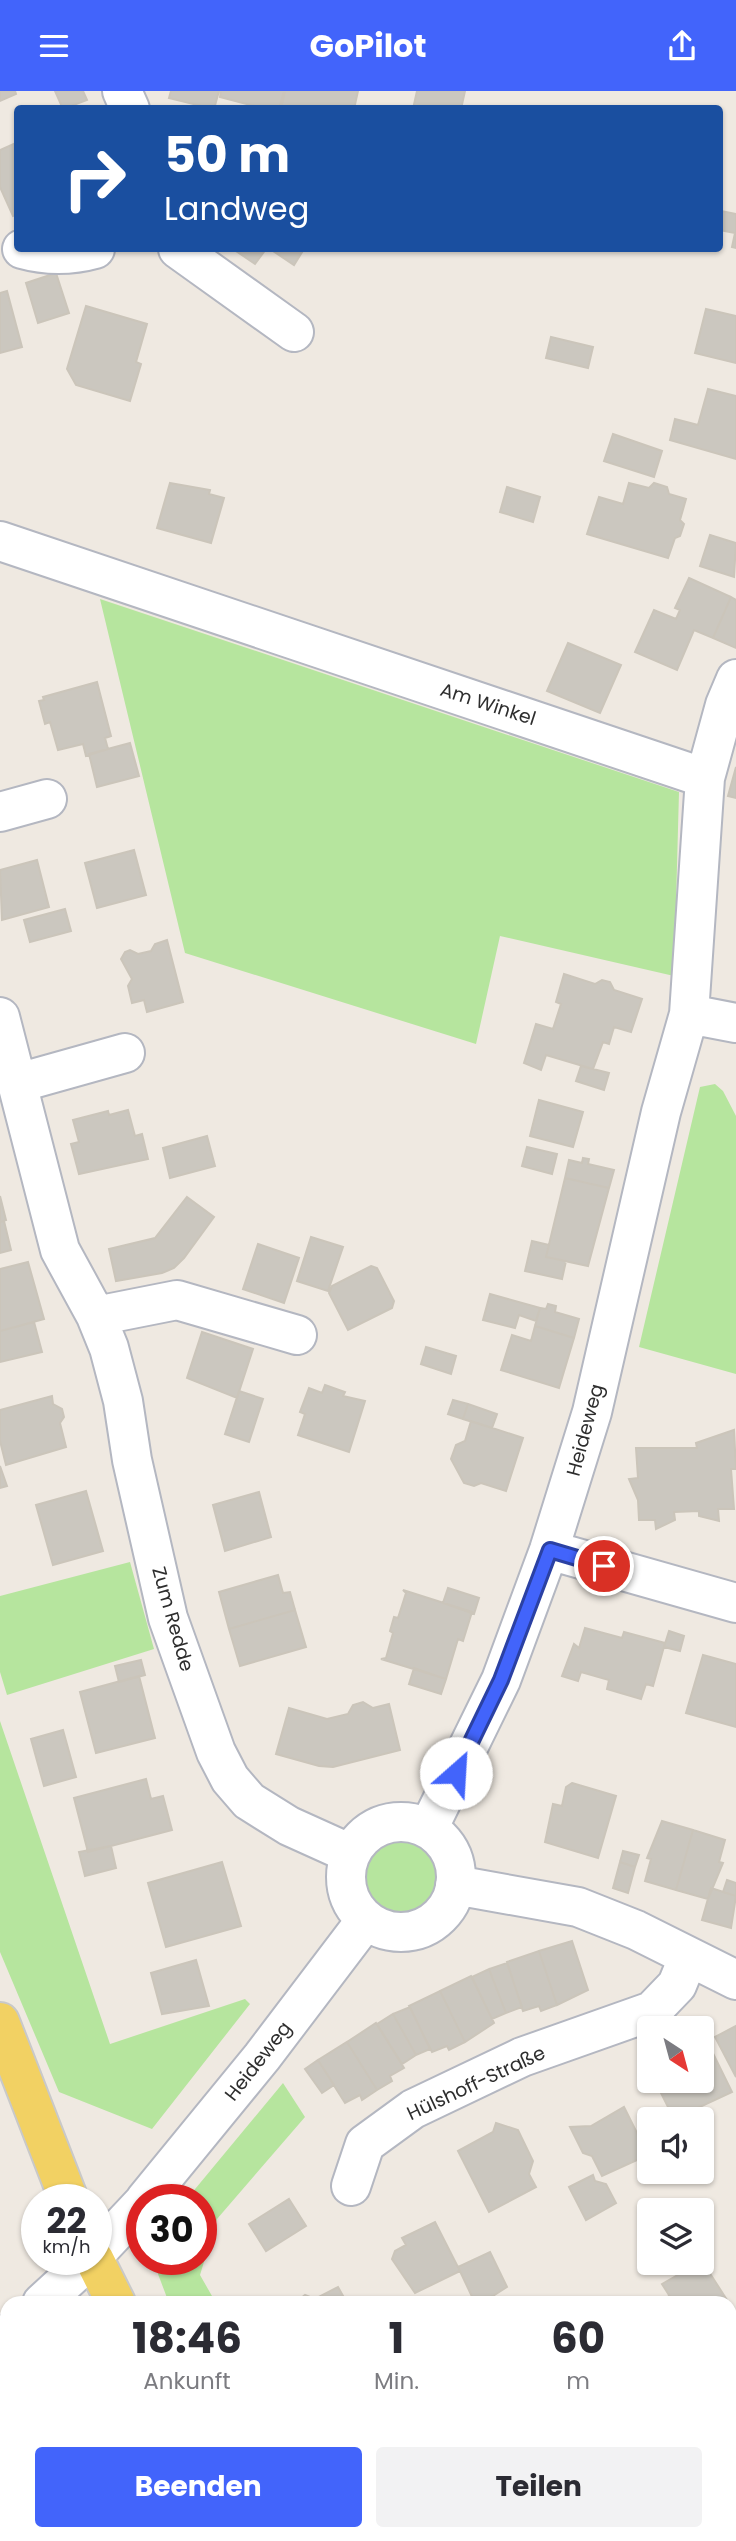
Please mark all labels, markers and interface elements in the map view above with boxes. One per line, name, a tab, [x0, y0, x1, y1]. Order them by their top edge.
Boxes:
text: GoPilot	[310, 23, 427, 68]
icon: menu	[35, 27, 73, 65]
icon: share	[663, 27, 701, 65]
text: 50 m	[164, 121, 290, 189]
icon: right	[49, 133, 140, 224]
text: Landweg	[164, 186, 309, 231]
street label: Am Winkel	[437, 676, 539, 732]
street label: Heideweg	[560, 1381, 610, 1479]
pin	[574, 1536, 634, 1596]
icon: arrive	[585, 1547, 623, 1585]
street label: Zum Redde	[145, 1563, 201, 1675]
position arrow	[419, 1736, 493, 1810]
street label: Heideweg	[218, 2015, 298, 2107]
north arrow	[637, 2016, 714, 2093]
map controls	[637, 2016, 714, 2275]
street label: Hülshoff-Straße	[402, 2039, 550, 2127]
button: sound	[637, 2107, 714, 2184]
speed limit sign: 30	[126, 2184, 217, 2275]
text: 22	[47, 2196, 86, 2245]
button: layers	[637, 2198, 714, 2275]
text: km/h	[43, 2234, 90, 2259]
text: 18:46	[132, 2309, 242, 2368]
text: 1	[389, 2309, 404, 2368]
text: 60	[551, 2309, 605, 2368]
text: Ankunft	[143, 2365, 231, 2397]
text: Min.	[374, 2365, 419, 2397]
text: m	[566, 2365, 590, 2397]
button: Beenden	[35, 2447, 362, 2527]
button: Teilen	[376, 2447, 702, 2527]

